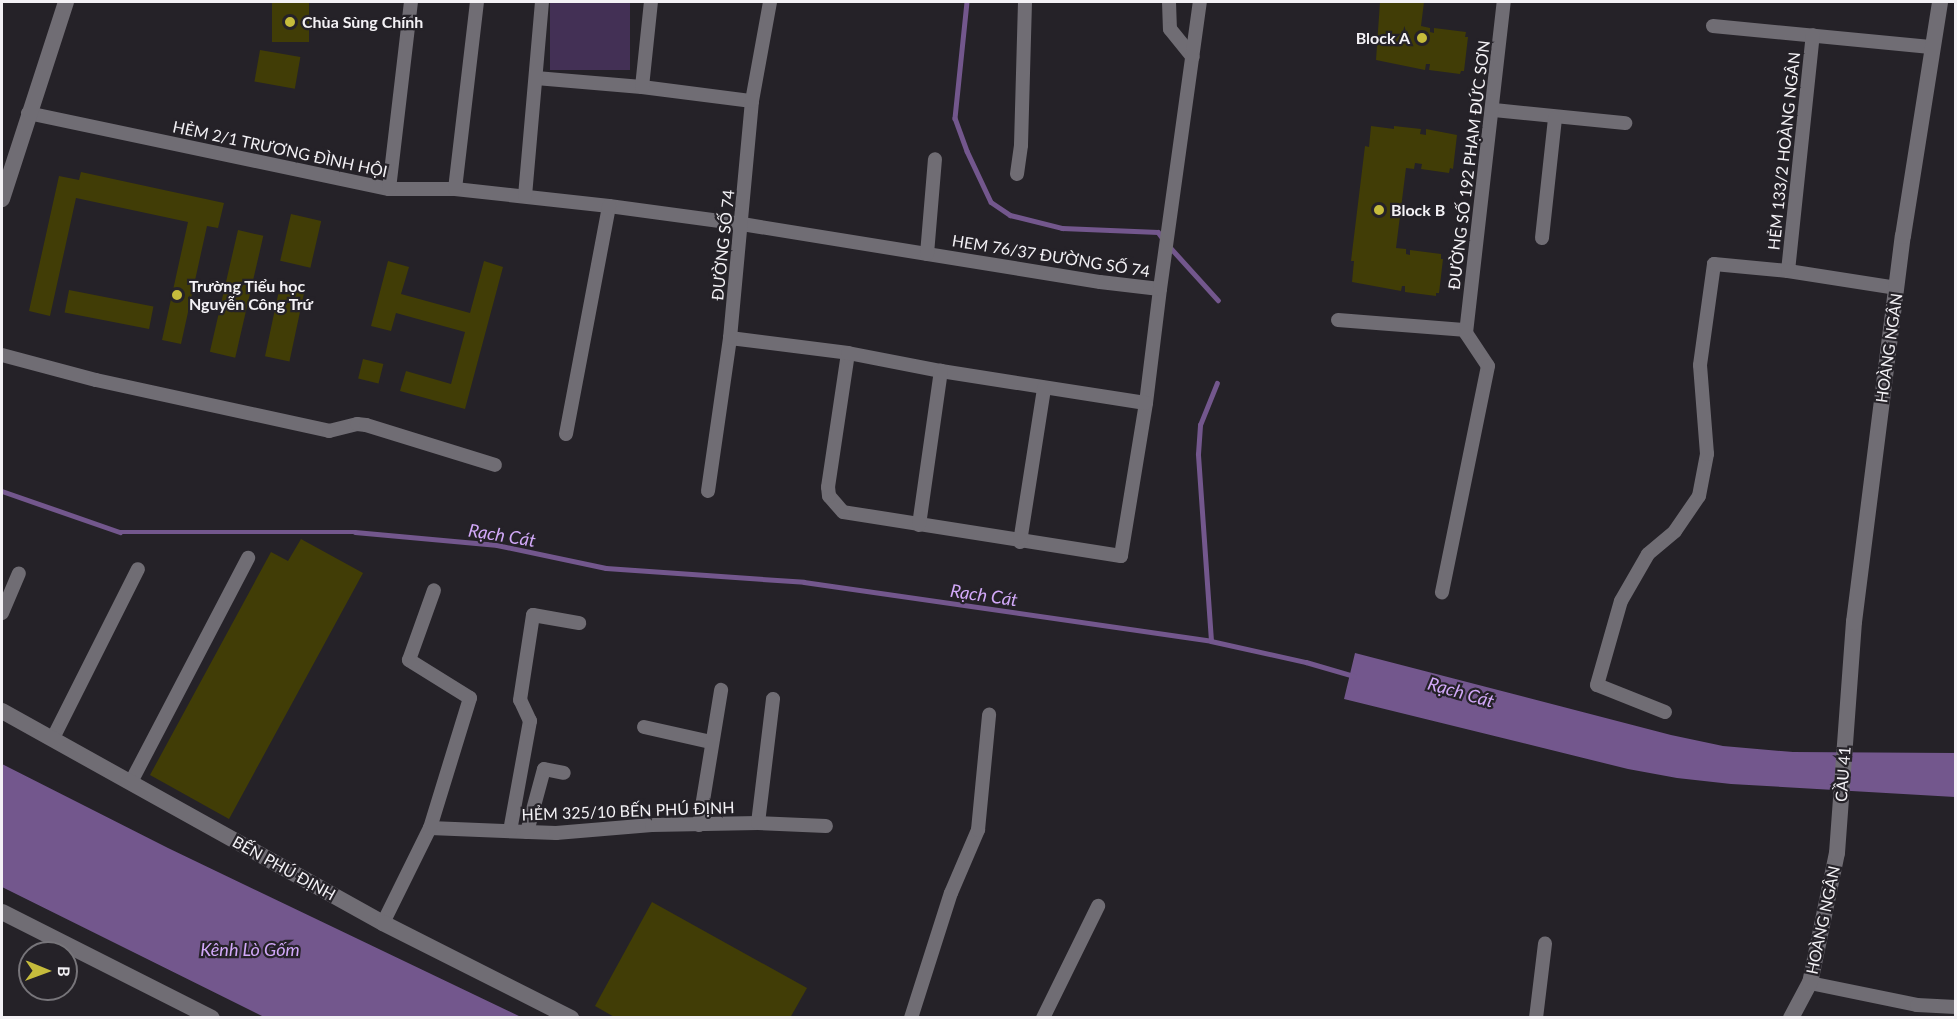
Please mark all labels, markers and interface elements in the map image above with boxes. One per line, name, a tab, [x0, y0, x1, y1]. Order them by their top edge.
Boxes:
place label: Chùa Sùng Chính	[302, 12, 423, 32]
marker: Chùa Sùng Chính	[283, 15, 297, 29]
place label: Block A	[1355, 28, 1410, 48]
marker: Block A	[1415, 31, 1429, 45]
street label: ĐƯỜNG SỐ 192 PHẠM ĐỨC SƠN	[1444, 39, 1494, 291]
street label: HẺM 133/2 HOÀNG NGÂN	[1764, 51, 1804, 251]
street label: HẺM 2/1 TRƯƠNG ĐÌNH HỘI	[171, 117, 389, 181]
street label: ĐƯỜNG SỐ 74	[708, 189, 738, 301]
place label: Block B	[1391, 200, 1445, 220]
marker: Block B	[1372, 203, 1386, 217]
street label: HEM 76/37 ĐƯỜNG SỐ 74	[951, 231, 1151, 281]
place label: Trường Tiểu học Nguyễn Công Trứ	[189, 276, 314, 314]
marker: Trường Tiểu học Nguyễn Công Trứ	[170, 288, 184, 302]
street label: HOÀNG NGÂN	[1872, 292, 1906, 404]
water label: Rạch Cát	[467, 519, 537, 551]
water label: Rạch Cát	[949, 580, 1019, 610]
water label: Rạch Cát	[1425, 672, 1497, 712]
street label: CẦU 41	[1831, 746, 1855, 802]
street label: HẺM 325/10 BẾN PHÚ ĐỊNH	[521, 798, 735, 824]
street label: BẾN PHÚ ĐỊNH	[229, 832, 339, 904]
street label: HOÀNG NGÂN	[1802, 864, 1844, 976]
water label: Kênh Lò Gốm	[200, 938, 300, 960]
north arrow	[18, 941, 78, 1001]
text: B	[55, 966, 74, 977]

